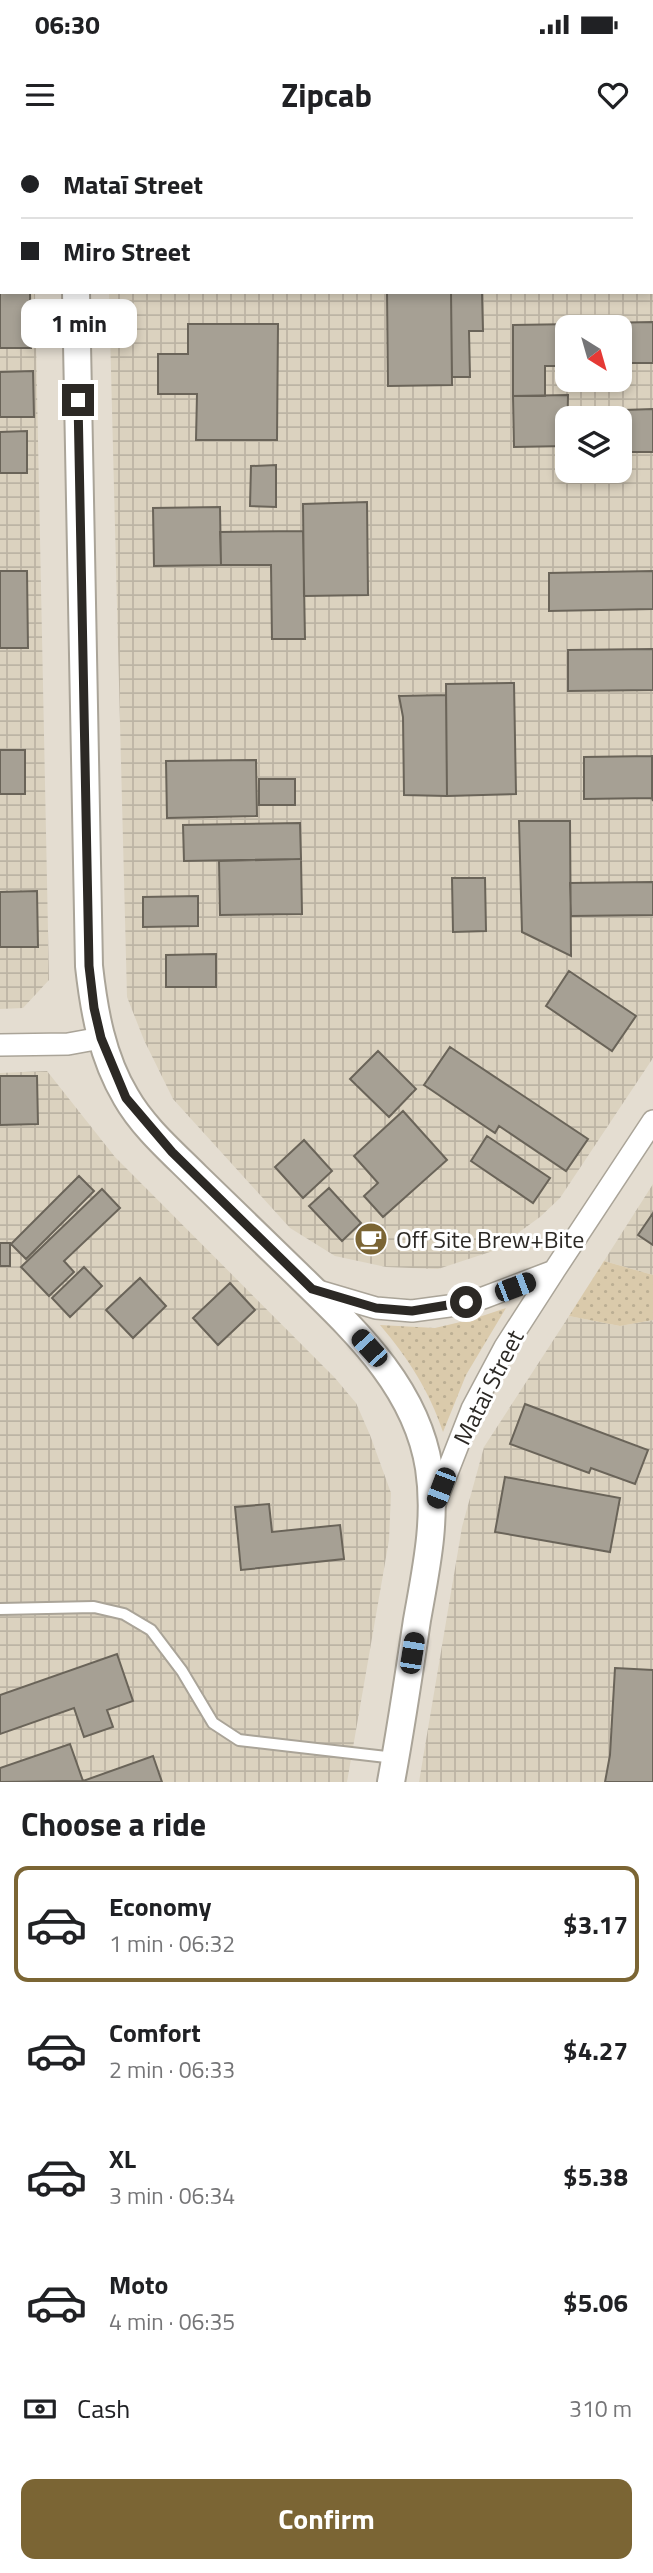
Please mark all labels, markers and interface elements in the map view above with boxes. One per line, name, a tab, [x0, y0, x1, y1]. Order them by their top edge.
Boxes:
text: 06:30	[35, 5, 100, 44]
text: Zipcab	[281, 71, 372, 119]
icon: menu	[21, 76, 59, 114]
icon: heart	[594, 76, 632, 114]
text: Mataī Street	[63, 165, 203, 204]
text: Miro Street	[63, 232, 190, 271]
callout: 1 min	[20, 299, 136, 348]
text: 1 min	[51, 306, 107, 341]
north arrow	[555, 315, 632, 392]
map controls	[555, 315, 632, 483]
route end	[62, 384, 94, 416]
button: layers	[555, 406, 632, 483]
cafe icon: Off Site Brew+Bite	[352, 1220, 390, 1258]
place label: Off Site Brew+Bite	[396, 1221, 584, 1257]
car	[492, 1270, 539, 1304]
route start	[450, 1286, 482, 1318]
street label: Mataī Street	[444, 1323, 533, 1451]
car	[348, 1325, 391, 1371]
car	[424, 1465, 459, 1511]
car	[399, 1631, 426, 1675]
text: Choose a ride	[21, 1800, 206, 1848]
text: Economy	[109, 1887, 211, 1926]
icon: car	[25, 1893, 88, 1956]
text: $3.17	[563, 1905, 628, 1944]
text: 1 min · 06:32	[109, 1926, 235, 1961]
text: Comfort	[109, 2013, 201, 2052]
icon: car	[25, 2019, 88, 2082]
text: $4.27	[563, 2031, 628, 2070]
text: 2 min · 06:33	[109, 2052, 235, 2087]
text: XL	[109, 2139, 136, 2178]
icon: car	[25, 2145, 88, 2208]
text: $5.38	[563, 2157, 628, 2196]
text: 3 min · 06:34	[109, 2178, 235, 2213]
text: Moto	[109, 2265, 168, 2304]
icon: car	[25, 2271, 88, 2334]
text: $5.06	[563, 2283, 628, 2322]
text: 4 min · 06:35	[109, 2304, 235, 2339]
text: Cash	[77, 2389, 130, 2428]
icon: cash	[21, 2390, 59, 2428]
text: 310 m	[569, 2391, 632, 2426]
button: Confirm	[21, 2479, 632, 2559]

